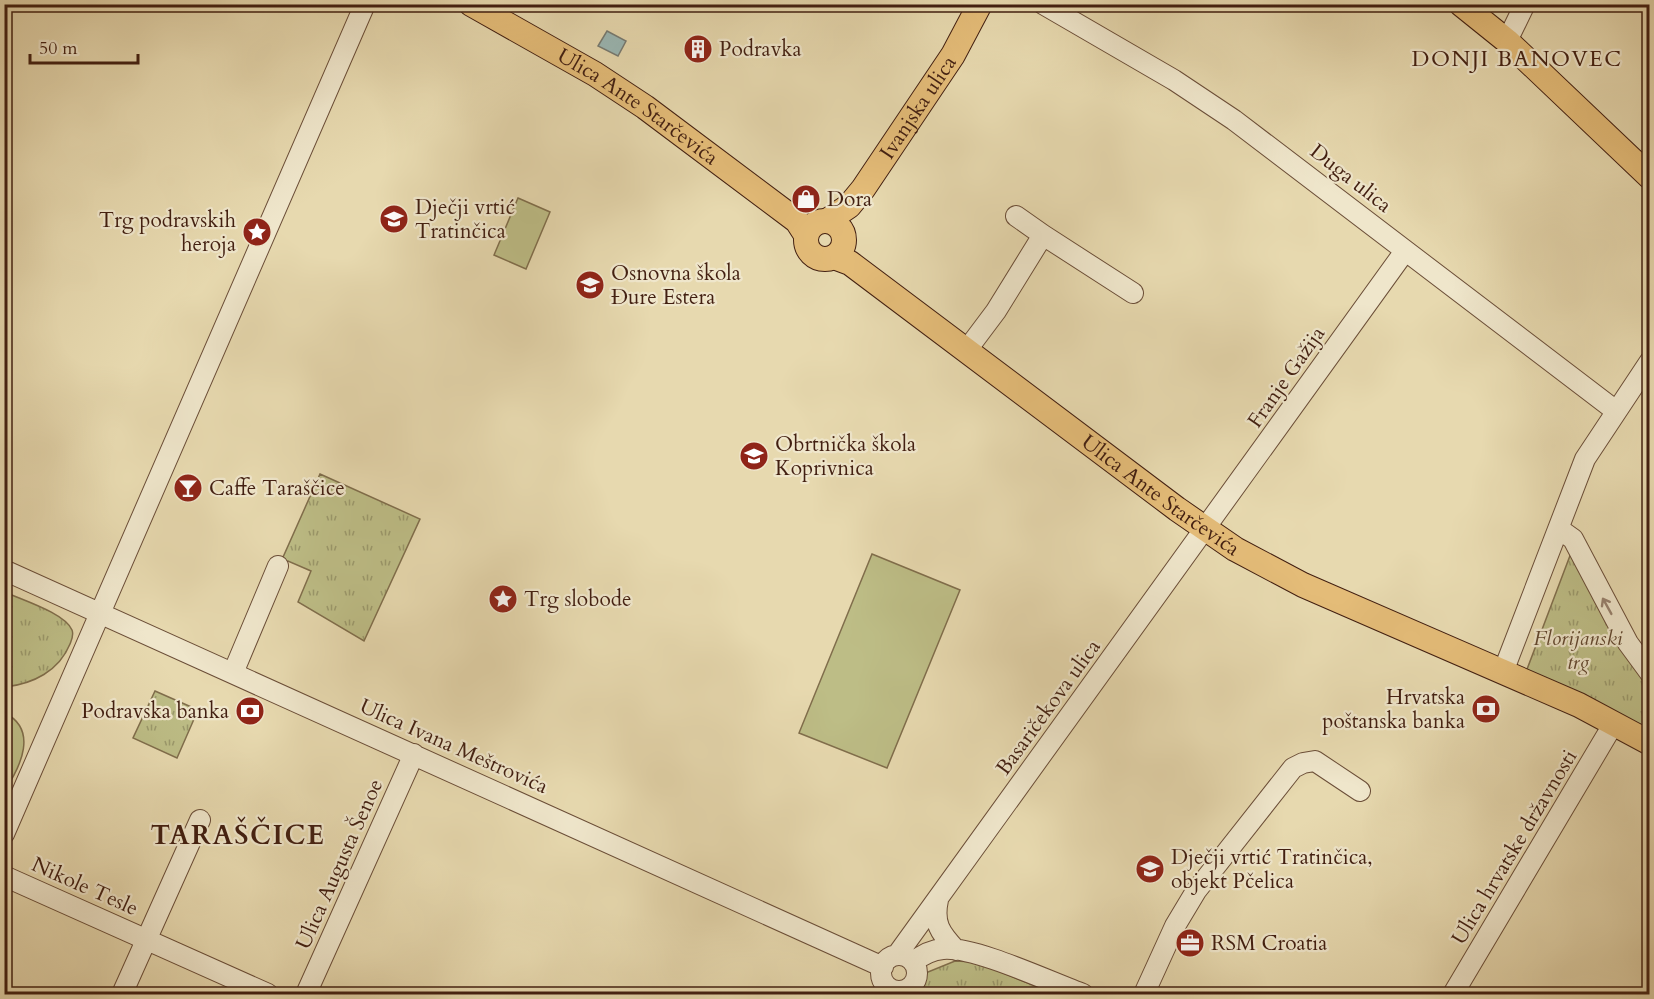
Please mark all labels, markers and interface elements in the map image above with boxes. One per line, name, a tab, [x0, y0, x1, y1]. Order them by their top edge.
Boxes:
scale bar	[30, 27, 138, 65]
building icon: Podravka	[682, 33, 714, 65]
place label: Podravka	[719, 35, 802, 64]
text: 50 m	[39, 36, 78, 61]
street label: Ulica Ante Starčevića	[552, 42, 724, 172]
district label: DONJI BANOVEC	[1412, 44, 1622, 74]
street label: Ivanjska ulica	[873, 50, 964, 165]
street label: Duga ulica	[1304, 137, 1398, 220]
shop icon: Dora	[790, 183, 822, 215]
place label: Dora	[827, 185, 872, 214]
place label: Dječji vrtić Tratinčica	[415, 193, 515, 246]
school or university icon: Dječji vrtić Tratinčica	[378, 203, 410, 235]
place label: Trg podravskih heroja	[99, 206, 236, 259]
place icon: Trg podravskih heroja	[241, 216, 273, 248]
place label: Osnovna škola Đure Estera	[611, 259, 741, 312]
school or university icon: Osnovna škola Đure Estera	[574, 269, 606, 301]
street label: Franje Gažija	[1241, 321, 1332, 434]
street label: Ulica Ante Starčevića	[1075, 428, 1245, 563]
place label: Obrtnička škola Koprivnica	[775, 430, 916, 483]
school or university icon: Obrtnička škola Koprivnica	[738, 440, 770, 472]
bar icon: Caffe Taraščice	[172, 472, 204, 504]
place label: Caffe Taraščice	[209, 474, 345, 503]
place icon: Trg slobode	[487, 583, 519, 615]
place label: Trg slobode	[524, 585, 632, 614]
one-way arrow	[1601, 598, 1613, 615]
park label: Florijanski trg	[1533, 624, 1623, 677]
street label: Basaričekova ulica	[989, 633, 1108, 781]
place label: Hrvatska poštanska banka	[1322, 683, 1465, 736]
street label: Ulica Ivana Meštrovića	[355, 692, 553, 801]
bank icon: Hrvatska poštanska banka	[1470, 693, 1502, 725]
bank icon: Podravska banka	[234, 695, 266, 727]
place label: Podravska banka	[81, 697, 229, 726]
street label: Ulica hrvatske državnosti	[1445, 744, 1584, 950]
street label: Ulica Augusta Šenoe	[288, 774, 390, 954]
district label: TARAŠČICE	[150, 816, 326, 854]
place label: Dječji vrtić Tratinčica, objekt Pčelica	[1171, 843, 1373, 896]
street label: Nikole Tesle	[27, 850, 143, 923]
school or university icon: Dječji vrtić Tratinčica, objekt Pčelica	[1134, 853, 1166, 885]
office icon: RSM Croatia	[1174, 927, 1206, 959]
place label: RSM Croatia	[1211, 929, 1327, 958]

